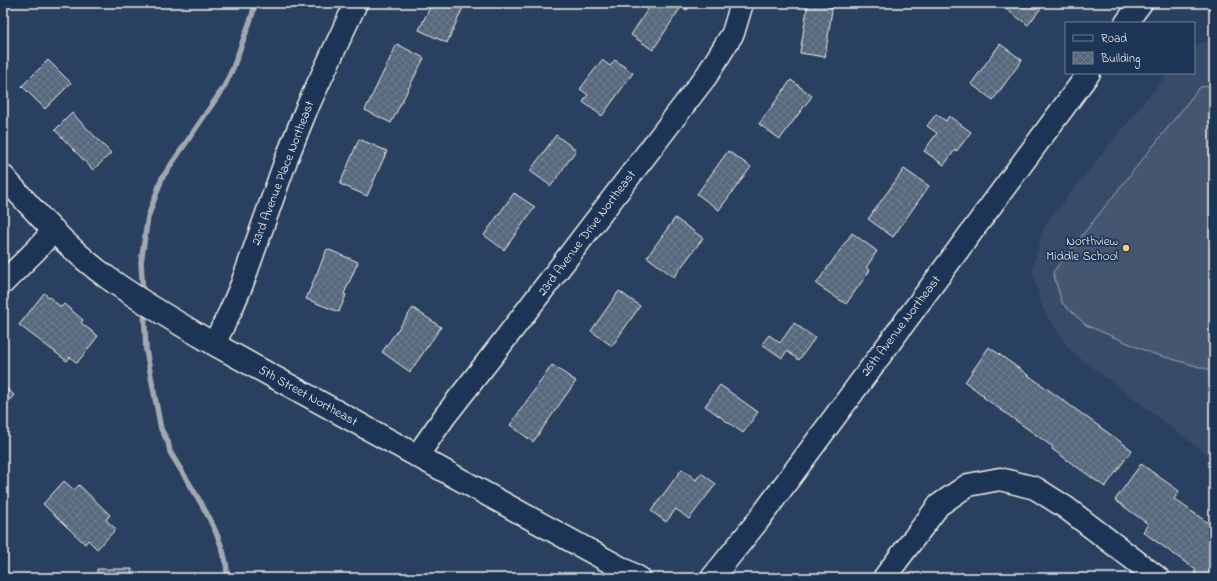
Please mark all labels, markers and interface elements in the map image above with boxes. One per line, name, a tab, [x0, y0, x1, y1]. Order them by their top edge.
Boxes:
legend	[1065, 22, 1195, 74]
text: Road	[1101, 30, 1127, 48]
text: Building	[1100, 50, 1140, 69]
street label: 23rd Avenue Place Northeast	[247, 97, 320, 248]
street label: 23rd Avenue Drive Northeast	[533, 166, 641, 300]
place label: Northview Middle School	[1046, 232, 1118, 266]
marker: Northview Middle School	[1121, 243, 1131, 253]
street label: 26th Avenue Northeast	[857, 271, 946, 380]
street label: 5th Street Northeast	[255, 361, 362, 432]

